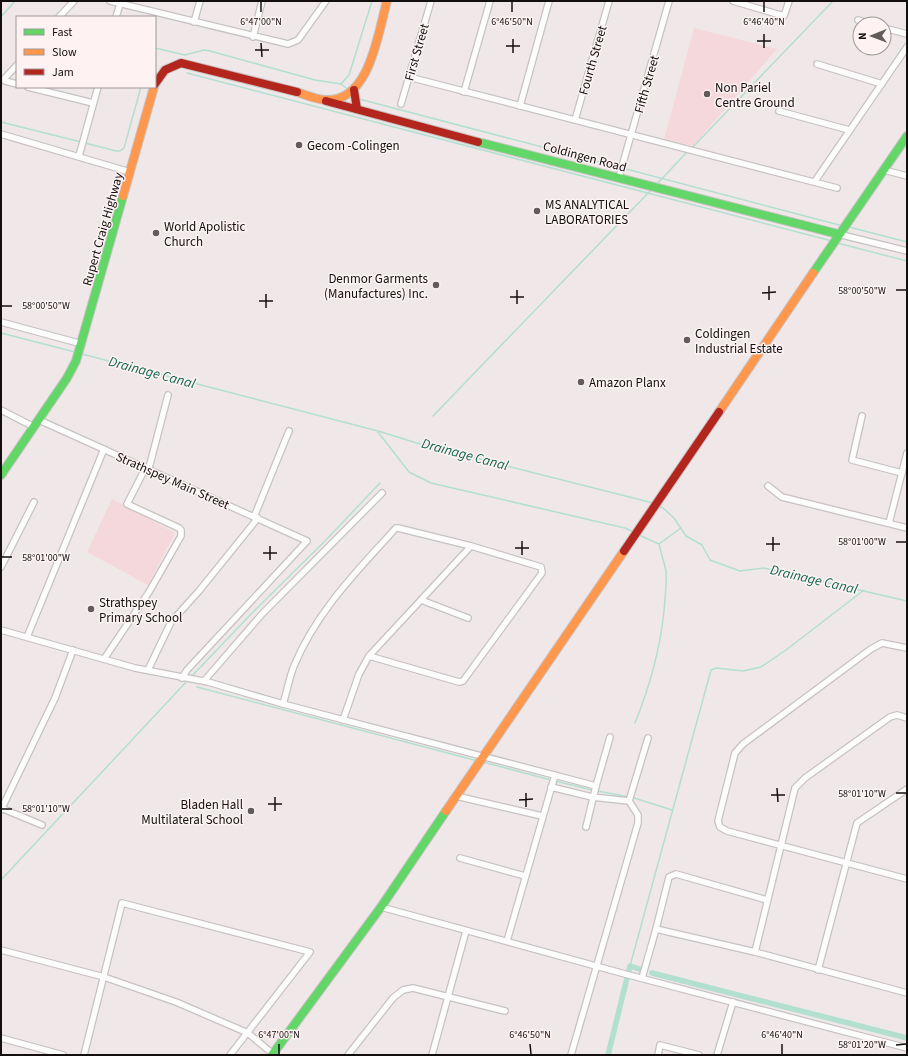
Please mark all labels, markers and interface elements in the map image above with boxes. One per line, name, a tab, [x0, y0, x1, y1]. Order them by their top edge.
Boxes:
text: 6°47'00"N	[240, 15, 282, 29]
text: 6°46'50"N	[491, 15, 533, 29]
text: 6°46'40"N	[743, 15, 785, 29]
legend	[16, 16, 156, 88]
north arrow	[852, 16, 892, 56]
street label: First Street	[400, 21, 434, 83]
street label: Fourth Street	[574, 23, 612, 97]
text: Fast	[52, 24, 72, 41]
text: N	[855, 32, 870, 40]
text: Slow	[52, 44, 77, 61]
street label: Fifth Street	[630, 53, 664, 115]
text: Jam	[52, 64, 74, 81]
place label: Non Pariel Centre Ground	[715, 79, 795, 112]
marker: Non Pariel Centre Ground	[702, 89, 712, 99]
place label: Gecom -Colingen	[307, 137, 400, 155]
street label: Coldingen Road	[541, 137, 628, 177]
marker: Gecom -Colingen	[294, 140, 304, 150]
street label: Rupert Craig Highway	[78, 170, 128, 288]
place label: MS ANALYTICAL LABORATORIES	[545, 196, 629, 229]
marker: MS ANALYTICAL LABORATORIES	[532, 206, 542, 216]
place label: World Apolistic Church	[164, 218, 246, 251]
marker: World Apolistic Church	[151, 228, 161, 238]
place label: Denmor Garments (Manufactures) Inc.	[324, 270, 429, 303]
marker: Denmor Garments (Manufactures) Inc.	[431, 280, 441, 290]
text: 58°00'50"W	[838, 284, 886, 298]
text: 58°00'50"W	[22, 299, 70, 313]
place label: Coldingen Industrial Estate	[695, 325, 783, 358]
marker: Coldingen Industrial Estate	[682, 335, 692, 345]
water label: Drainage Canal	[106, 352, 198, 394]
place label: Amazon Planx	[589, 374, 666, 392]
marker: Amazon Planx	[576, 377, 586, 387]
water label: Drainage Canal	[419, 434, 511, 476]
street label: Strathspey Main Street	[113, 448, 233, 514]
text: 58°01'00"W	[838, 535, 886, 549]
text: 58°01'00"W	[22, 551, 70, 565]
water label: Drainage Canal	[768, 560, 860, 600]
place label: Strathspey Primary School	[99, 594, 182, 627]
marker: Strathspey Primary School	[86, 604, 96, 614]
text: 58°01'10"W	[838, 787, 886, 801]
place label: Bladen Hall Multilateral School	[141, 796, 243, 829]
text: 58°01'10"W	[22, 802, 70, 816]
marker: Bladen Hall Multilateral School	[246, 806, 256, 816]
text: 6°47'00"N	[258, 1028, 300, 1042]
text: 6°46'50"N	[509, 1028, 551, 1042]
text: 6°46'40"N	[761, 1028, 803, 1042]
text: 58°01'20"W	[838, 1038, 886, 1052]

